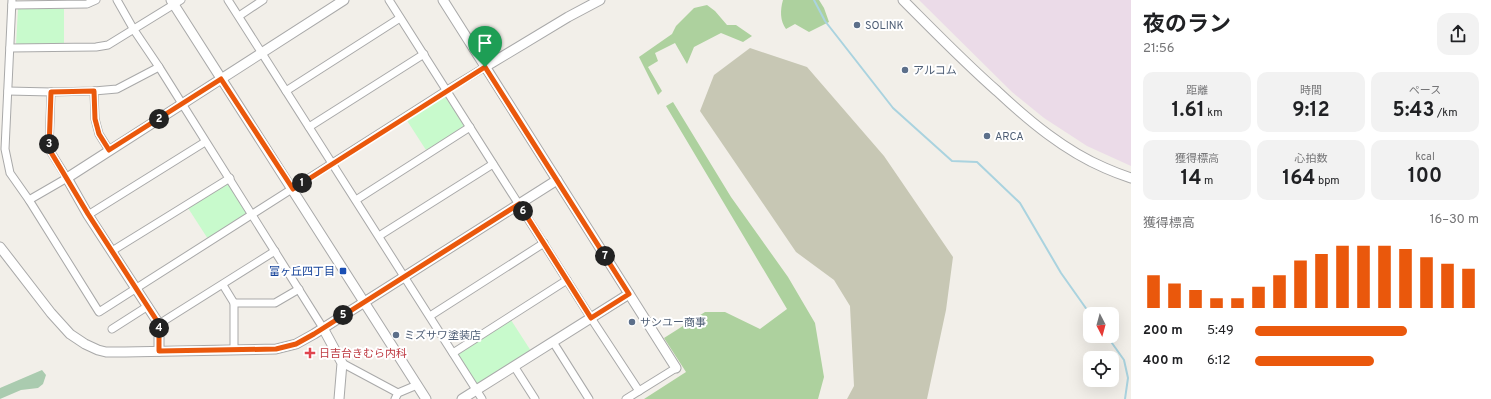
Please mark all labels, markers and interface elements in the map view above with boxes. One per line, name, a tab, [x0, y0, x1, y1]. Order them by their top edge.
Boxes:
text: 夜のラン	[1143, 12, 1231, 39]
button: share	[1437, 13, 1479, 55]
place label: SOLINK	[865, 19, 904, 33]
marker: SOLINK	[852, 20, 862, 30]
pin	[468, 26, 502, 67]
icon: arrive	[474, 32, 496, 54]
text: 21:56	[1143, 41, 1175, 57]
place label: アルコム	[913, 64, 957, 78]
marker: アルコム	[900, 65, 910, 75]
text: 距離	[1186, 84, 1208, 98]
text: 時間	[1300, 84, 1322, 98]
text: ペース	[1409, 84, 1441, 98]
text: 1.61	[1171, 98, 1205, 124]
text: 9:12	[1292, 98, 1330, 124]
text: 5:43	[1392, 98, 1434, 124]
text: km	[1205, 106, 1223, 120]
text: /km	[1434, 106, 1458, 120]
pin: 2	[149, 109, 169, 129]
text: 2	[156, 112, 162, 126]
place label: ARCA	[995, 130, 1024, 144]
marker: ARCA	[982, 131, 992, 141]
pin: 3	[39, 134, 59, 154]
text: 3	[46, 137, 52, 151]
text: kcal	[1415, 150, 1435, 164]
text: 獲得標高	[1175, 152, 1219, 166]
text: 心拍数	[1295, 152, 1328, 166]
text: 100	[1408, 164, 1442, 190]
text: 14	[1181, 166, 1201, 192]
text: 164	[1282, 166, 1315, 192]
pin: 1	[292, 173, 312, 193]
text: m	[1201, 174, 1213, 188]
text: bpm	[1315, 174, 1340, 188]
text: 1	[300, 176, 304, 190]
pin: 6	[513, 201, 533, 221]
text: 6	[520, 204, 526, 218]
text: 16–30 m	[1430, 212, 1479, 228]
text: 獲得標高	[1143, 216, 1195, 232]
pin: 7	[595, 246, 615, 266]
text: 7	[602, 249, 608, 263]
place label: 富ヶ丘四丁目	[269, 265, 335, 279]
marker: 富ヶ丘四丁目	[338, 266, 348, 276]
pin: 5	[333, 305, 353, 325]
north arrow	[1083, 307, 1119, 343]
map controls	[1083, 307, 1119, 387]
text: 5	[340, 308, 346, 322]
place label: サンユー商事	[640, 316, 706, 330]
marker: サンユー商事	[627, 317, 637, 327]
pin: 4	[149, 318, 169, 338]
text: 4	[155, 321, 163, 335]
text: 200 m	[1143, 323, 1183, 339]
text: 5:49	[1207, 323, 1234, 339]
place label: ミズサワ塗装店	[404, 329, 481, 343]
marker: ミズサワ塗装店	[391, 330, 401, 340]
marker: 日吉台きむら内科	[304, 347, 316, 359]
place label: 日吉台きむら内科	[319, 347, 407, 361]
button: locate	[1083, 351, 1119, 387]
text: 400 m	[1143, 353, 1183, 369]
text: 6:12	[1207, 353, 1231, 369]

